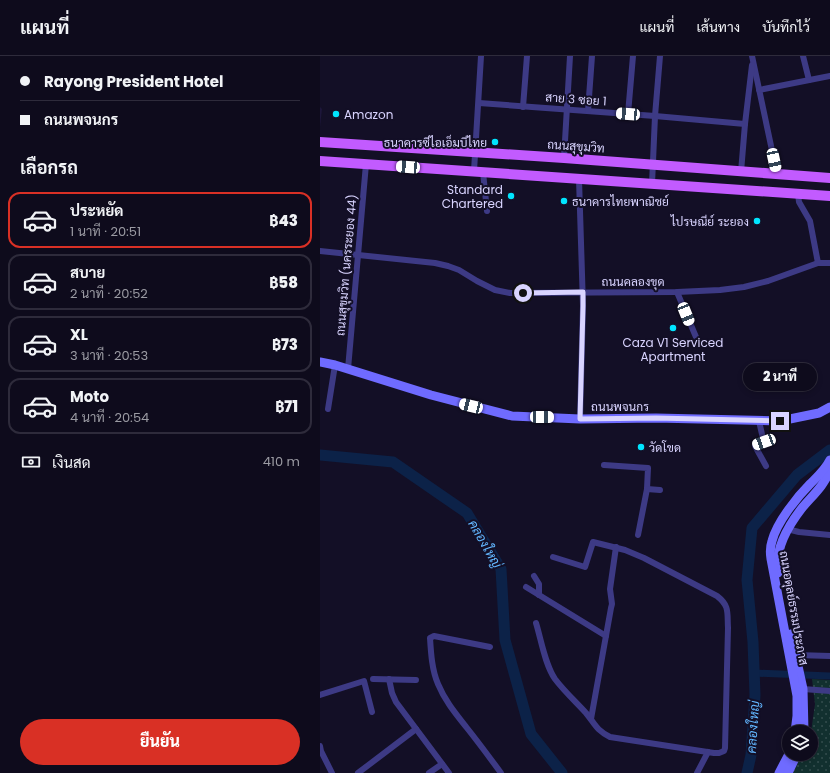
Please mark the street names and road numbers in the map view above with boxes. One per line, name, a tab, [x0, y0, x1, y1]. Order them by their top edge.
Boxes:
street label: สาย 3 ซอย 1	[545, 88, 607, 110]
street label: ถนนสุขุมวิท	[547, 136, 605, 157]
street label: ถนนสุขุมวิท (นครระยอง 44)	[331, 193, 362, 337]
street label: ถนนคลองขุด	[601, 273, 665, 291]
street label: ถนนพจนกร	[591, 398, 649, 415]
street label: ถนนอดุลย์ธรรมประภาส	[775, 549, 812, 667]

